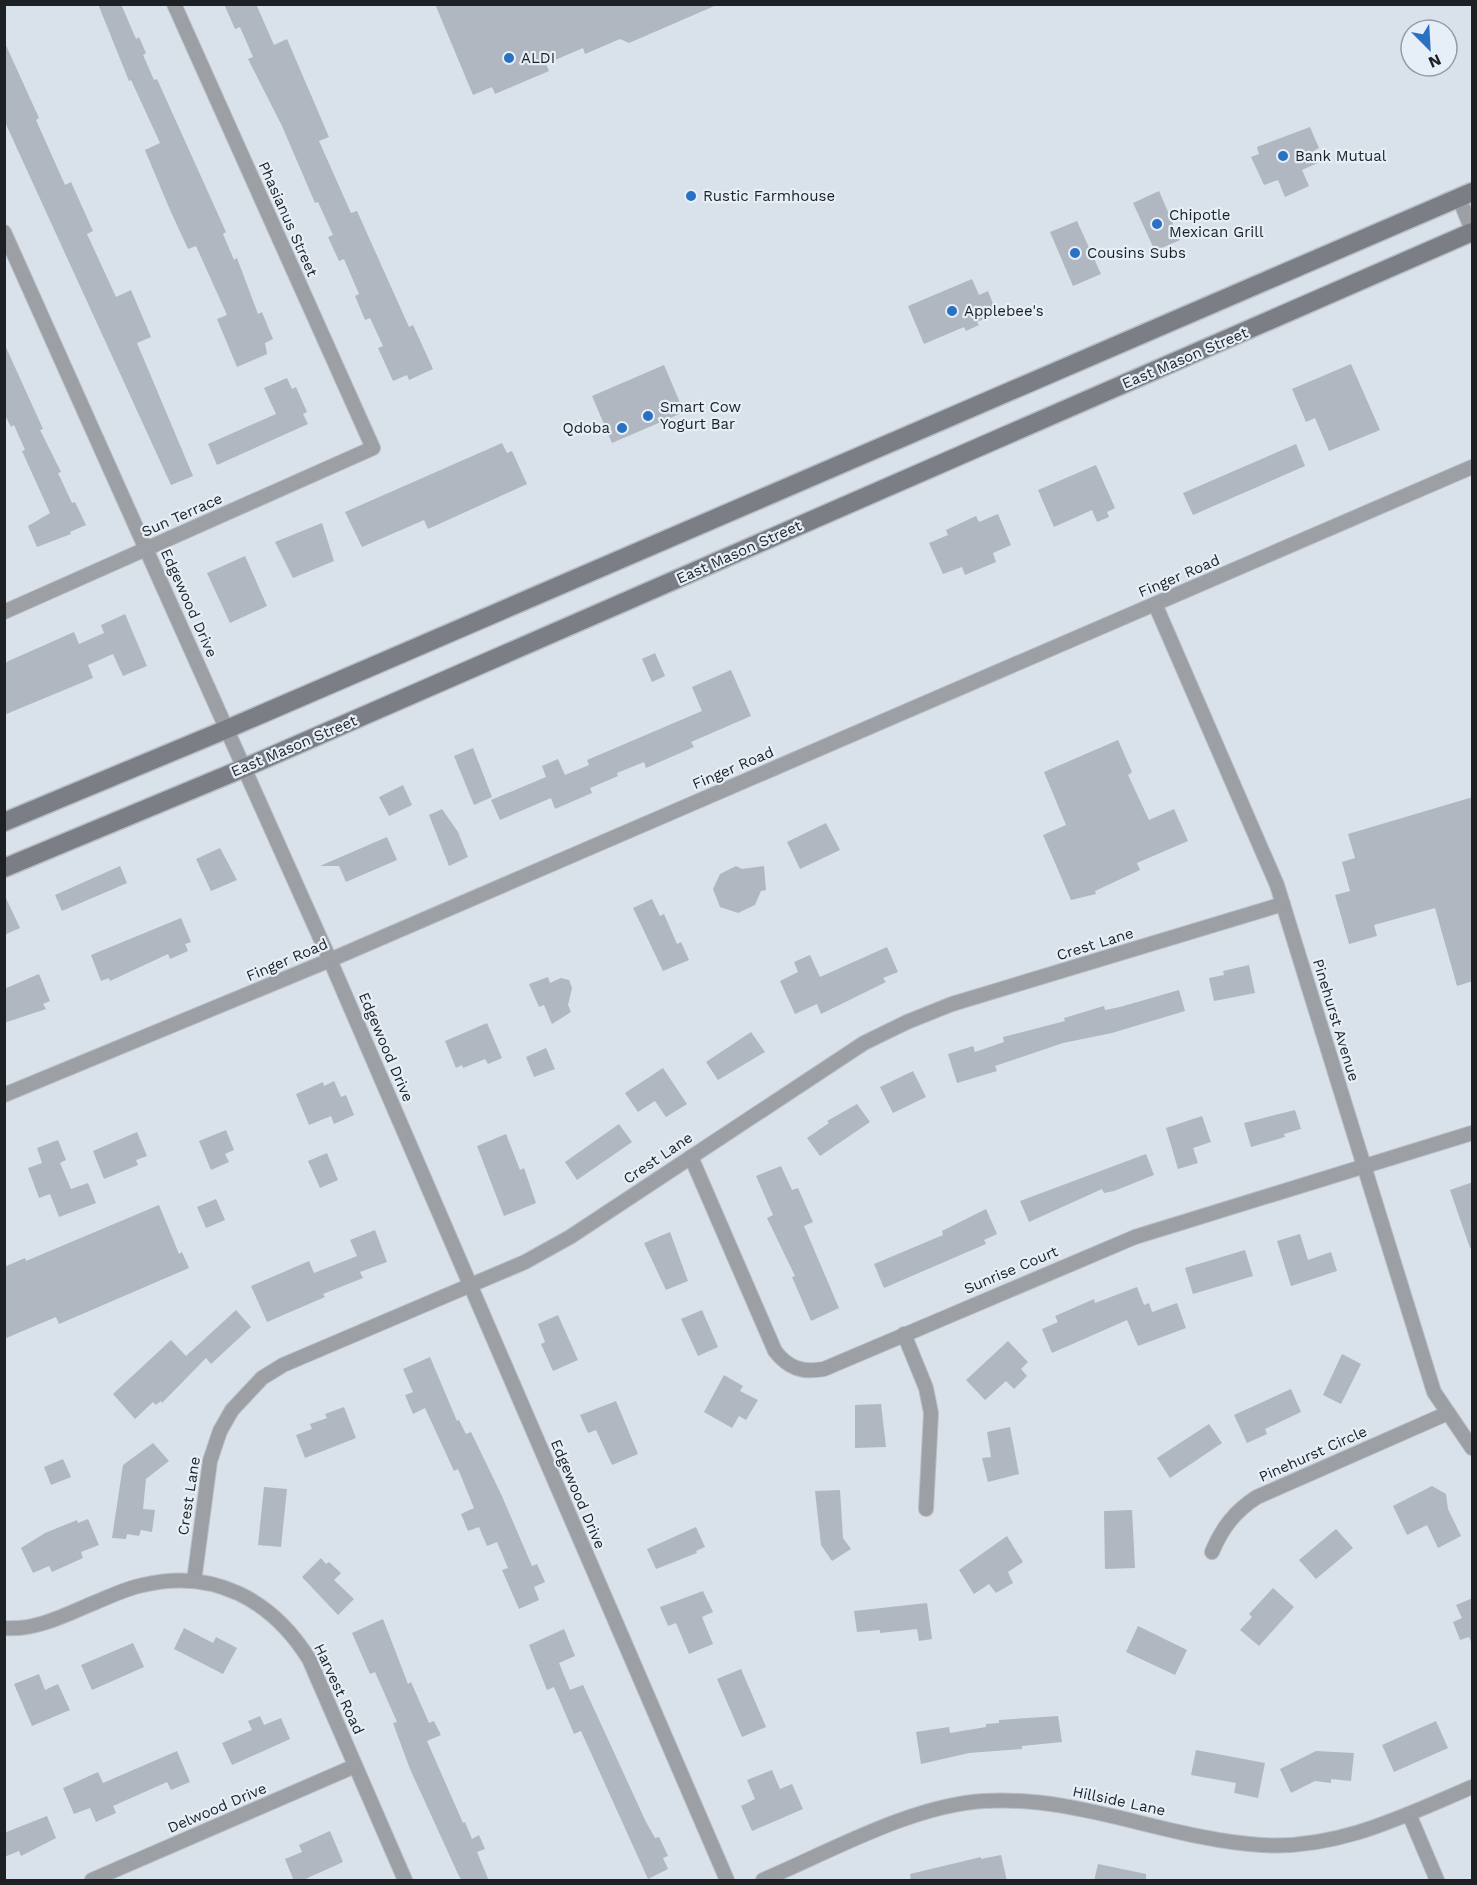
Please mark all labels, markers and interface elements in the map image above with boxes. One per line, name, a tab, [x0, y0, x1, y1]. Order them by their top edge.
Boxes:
north arrow	[1399, 18, 1459, 78]
place label: ALDI	[521, 49, 555, 67]
text: N	[1426, 50, 1444, 72]
marker: ALDI	[502, 51, 516, 65]
place label: Bank Mutual	[1295, 147, 1387, 165]
marker: Bank Mutual	[1276, 149, 1290, 163]
street label: Phasianus Street	[255, 159, 322, 280]
place label: Rustic Farmhouse	[703, 187, 835, 205]
marker: Rustic Farmhouse	[684, 189, 698, 203]
place label: Chipotle Mexican Grill	[1169, 206, 1264, 241]
marker: Chipotle Mexican Grill	[1150, 217, 1164, 231]
place label: Cousins Subs	[1087, 244, 1186, 262]
marker: Cousins Subs	[1068, 246, 1082, 260]
place label: Applebee's	[964, 302, 1044, 320]
marker: Applebee's	[945, 304, 959, 318]
street label: East Mason Street	[1119, 323, 1251, 393]
place label: Smart Cow Yogurt Bar	[660, 398, 741, 433]
marker: Smart Cow Yogurt Bar	[641, 409, 655, 423]
place label: Qdoba	[562, 419, 610, 437]
marker: Qdoba	[615, 421, 629, 435]
street label: Sun Terrace	[139, 489, 225, 541]
street label: East Mason Street	[674, 516, 805, 588]
street label: Edgewood Drive	[157, 546, 221, 660]
street label: Finger Road	[1136, 551, 1222, 601]
street label: East Mason Street	[228, 711, 360, 781]
street label: Finger Road	[690, 743, 776, 793]
street label: Crest Lane	[1054, 924, 1136, 964]
street label: Finger Road	[244, 935, 330, 985]
street label: Pinehurst Avenue	[1309, 957, 1363, 1083]
street label: Edgewood Drive	[355, 990, 417, 1104]
street label: Crest Lane	[620, 1128, 696, 1188]
street label: Sunrise Court	[961, 1242, 1061, 1298]
street label: Pinehurst Circle	[1256, 1422, 1370, 1486]
street label: Edgewood Drive	[547, 1437, 609, 1551]
street label: Crest Lane	[174, 1455, 204, 1537]
street label: Harvest Road	[310, 1641, 368, 1737]
street label: Delwood Drive	[165, 1779, 269, 1837]
street label: Hillside Lane	[1071, 1782, 1167, 1820]

